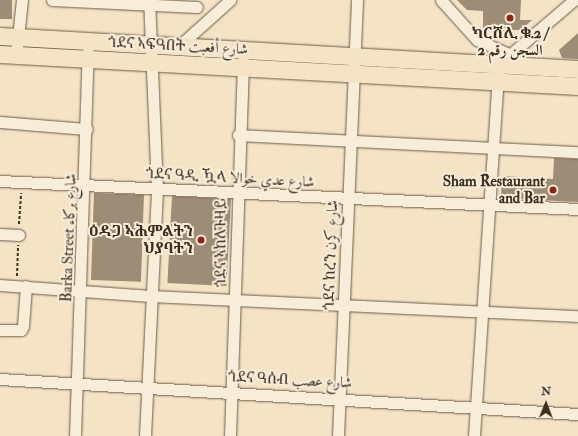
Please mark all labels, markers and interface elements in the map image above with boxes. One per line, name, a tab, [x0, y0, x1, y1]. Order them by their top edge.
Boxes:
marker: ካርሸሊ ቁ.2 / السجن رقم 2	[505, 13, 515, 23]
place label: ካርሸሊ ቁ.2 / السجن رقم 2	[471, 24, 549, 59]
street label: ጎደና ኣፍዓበት شارع أفعبت	[108, 33, 248, 59]
street label: ጎደና ዓዲ ዃላ شارع عدي خوالا	[145, 165, 315, 191]
place label: Sham Restaurant and Bar	[443, 172, 545, 207]
street label: Barka Street شارع بركاء	[58, 173, 80, 303]
marker: Sham Restaurant and Bar	[548, 185, 558, 195]
street label: ጎደና ኣከለጉዛይ	[212, 199, 230, 287]
street label: ጎደና ከረን شارع كرن	[320, 200, 342, 310]
place label: ዕዳጋ ኣሕምልትን ህያባትን	[89, 222, 193, 257]
marker: ዕዳጋ ኣሕምልትን ህያባትን	[196, 235, 206, 245]
street label: ጎደና ዓሰብ شارع عصب	[228, 368, 352, 392]
north arrow	[526, 384, 566, 424]
text: N	[541, 385, 551, 398]

